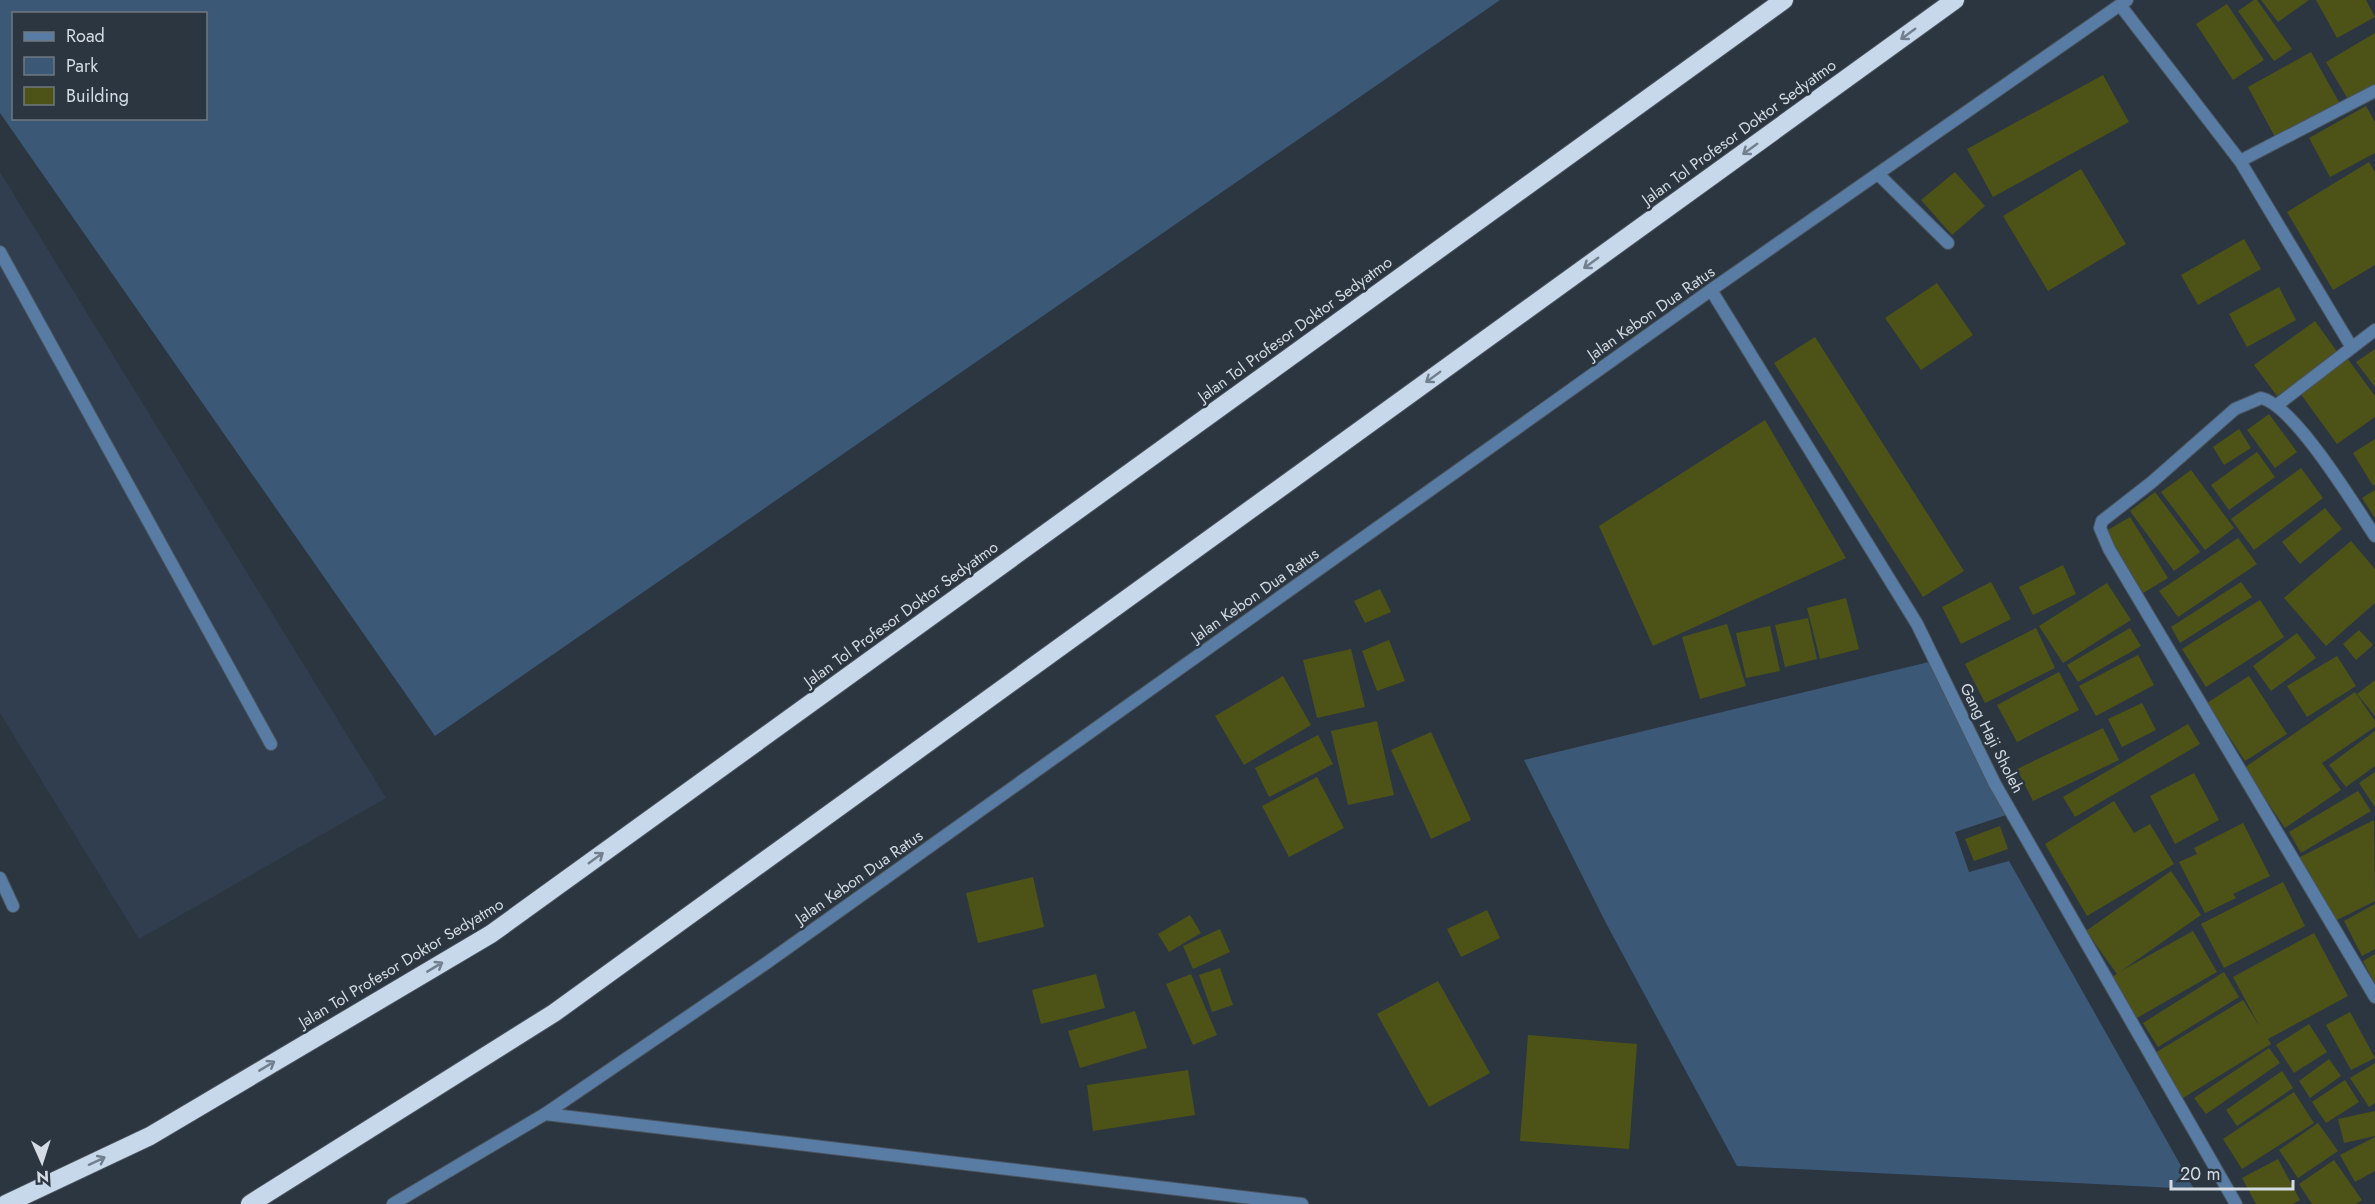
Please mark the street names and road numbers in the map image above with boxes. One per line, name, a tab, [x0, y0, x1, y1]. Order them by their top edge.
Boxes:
street label: Jalan Tol Profesor Doktor Sedyatmo	[1635, 53, 1841, 212]
street label: Jalan Tol Profesor Doktor Sedyatmo	[1191, 250, 1397, 409]
street label: Jalan Kebon Dua Ratus	[1581, 260, 1719, 367]
street label: Jalan Tol Profesor Doktor Sedyatmo	[797, 535, 1003, 694]
street label: Jalan Kebon Dua Ratus	[1185, 542, 1323, 649]
street label: Gang Haji Sholeh	[1954, 679, 2030, 797]
street label: Jalan Kebon Dua Ratus	[789, 824, 927, 931]
street label: Jalan Tol Profesor Doktor Sedyatmo	[292, 892, 508, 1034]

